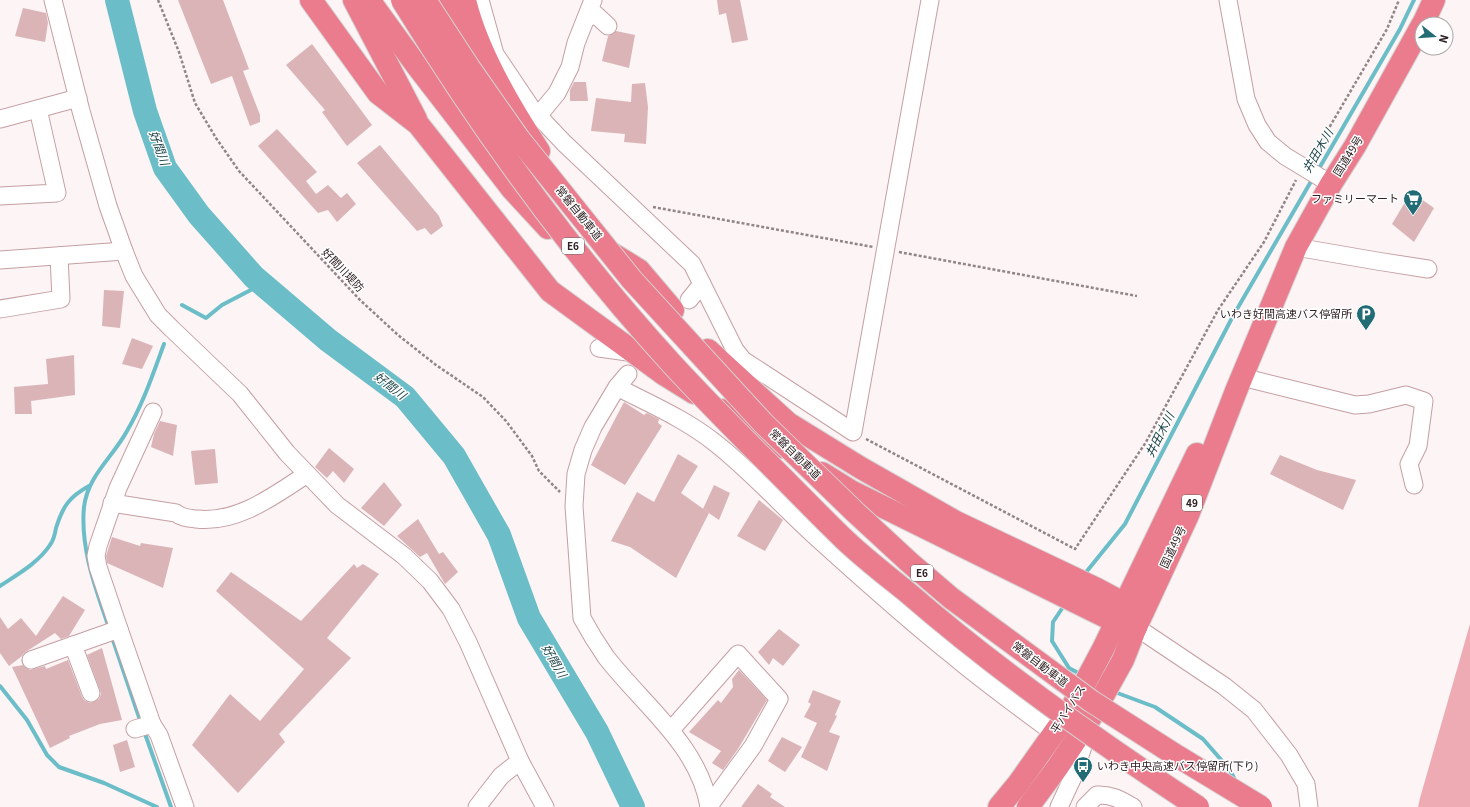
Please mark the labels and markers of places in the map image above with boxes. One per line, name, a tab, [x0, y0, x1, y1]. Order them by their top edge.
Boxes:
supermarket icon: ファミリーマート	[1402, 188, 1424, 216]
place label: ファミリーマート	[1311, 190, 1399, 206]
parking icon: いわき好間高速バス停留所	[1355, 303, 1377, 331]
place label: いわき好間高速バス停留所	[1220, 305, 1353, 321]
bus stop icon: いわき中央高速バス停留所(下り)	[1072, 755, 1094, 783]
place label: いわき中央高速バス停留所(下り)	[1097, 757, 1258, 773]

